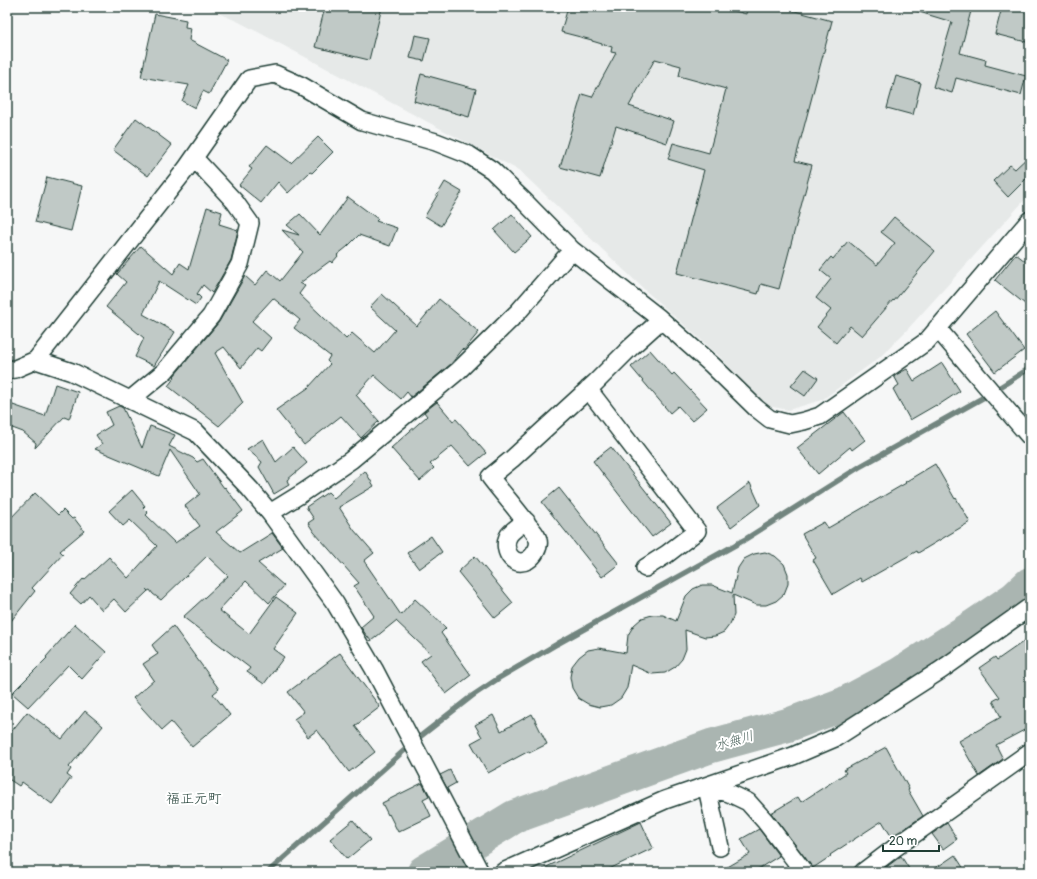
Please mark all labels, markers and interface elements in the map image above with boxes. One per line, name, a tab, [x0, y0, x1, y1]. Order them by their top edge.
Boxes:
water label: 水無川	[713, 728, 755, 754]
district label: 福正元町	[166, 790, 222, 807]
scale bar	[883, 827, 939, 853]
text: 20 m	[889, 834, 918, 849]

